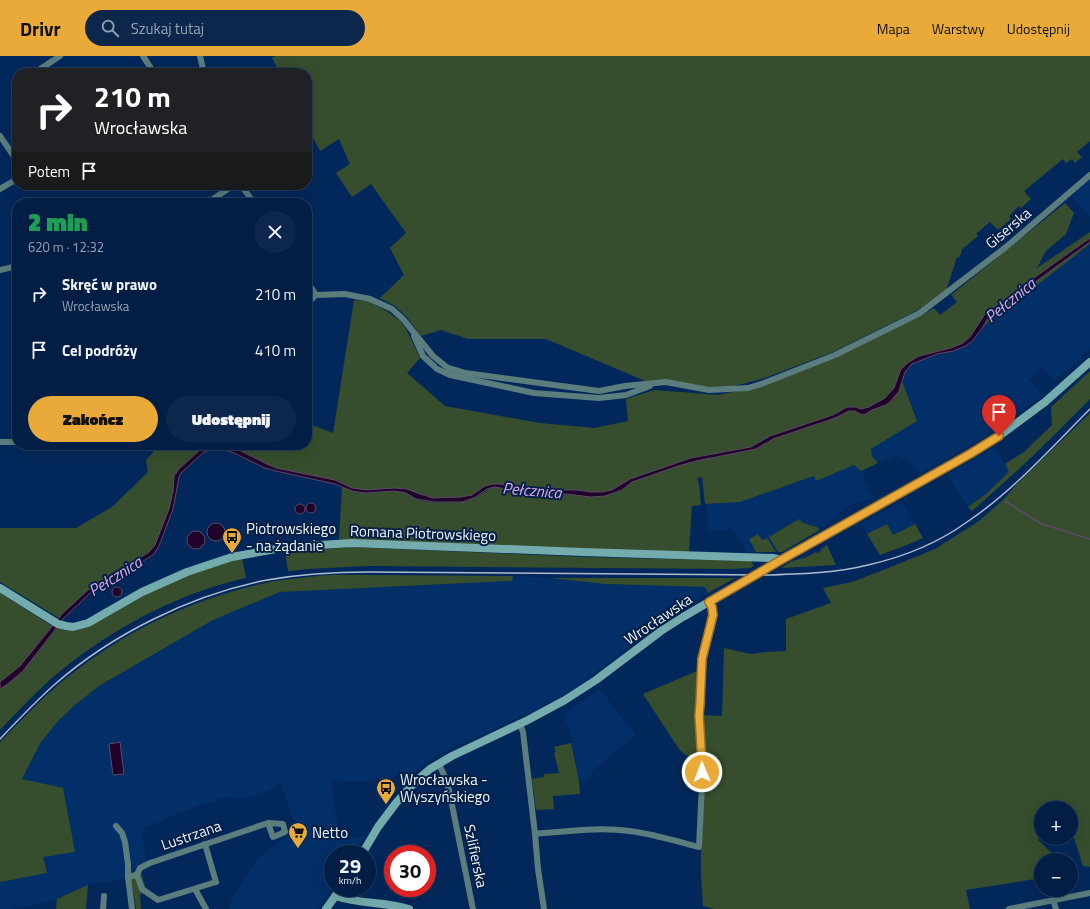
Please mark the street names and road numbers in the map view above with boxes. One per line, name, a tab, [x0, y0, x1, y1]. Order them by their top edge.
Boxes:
street label: Giserska	[980, 202, 1036, 254]
street label: Romana Piotrowskiego	[350, 519, 497, 547]
street label: Wrocławska	[619, 587, 697, 650]
street label: Lustrzana	[158, 814, 225, 856]
street label: Szlifierska	[458, 822, 494, 890]

